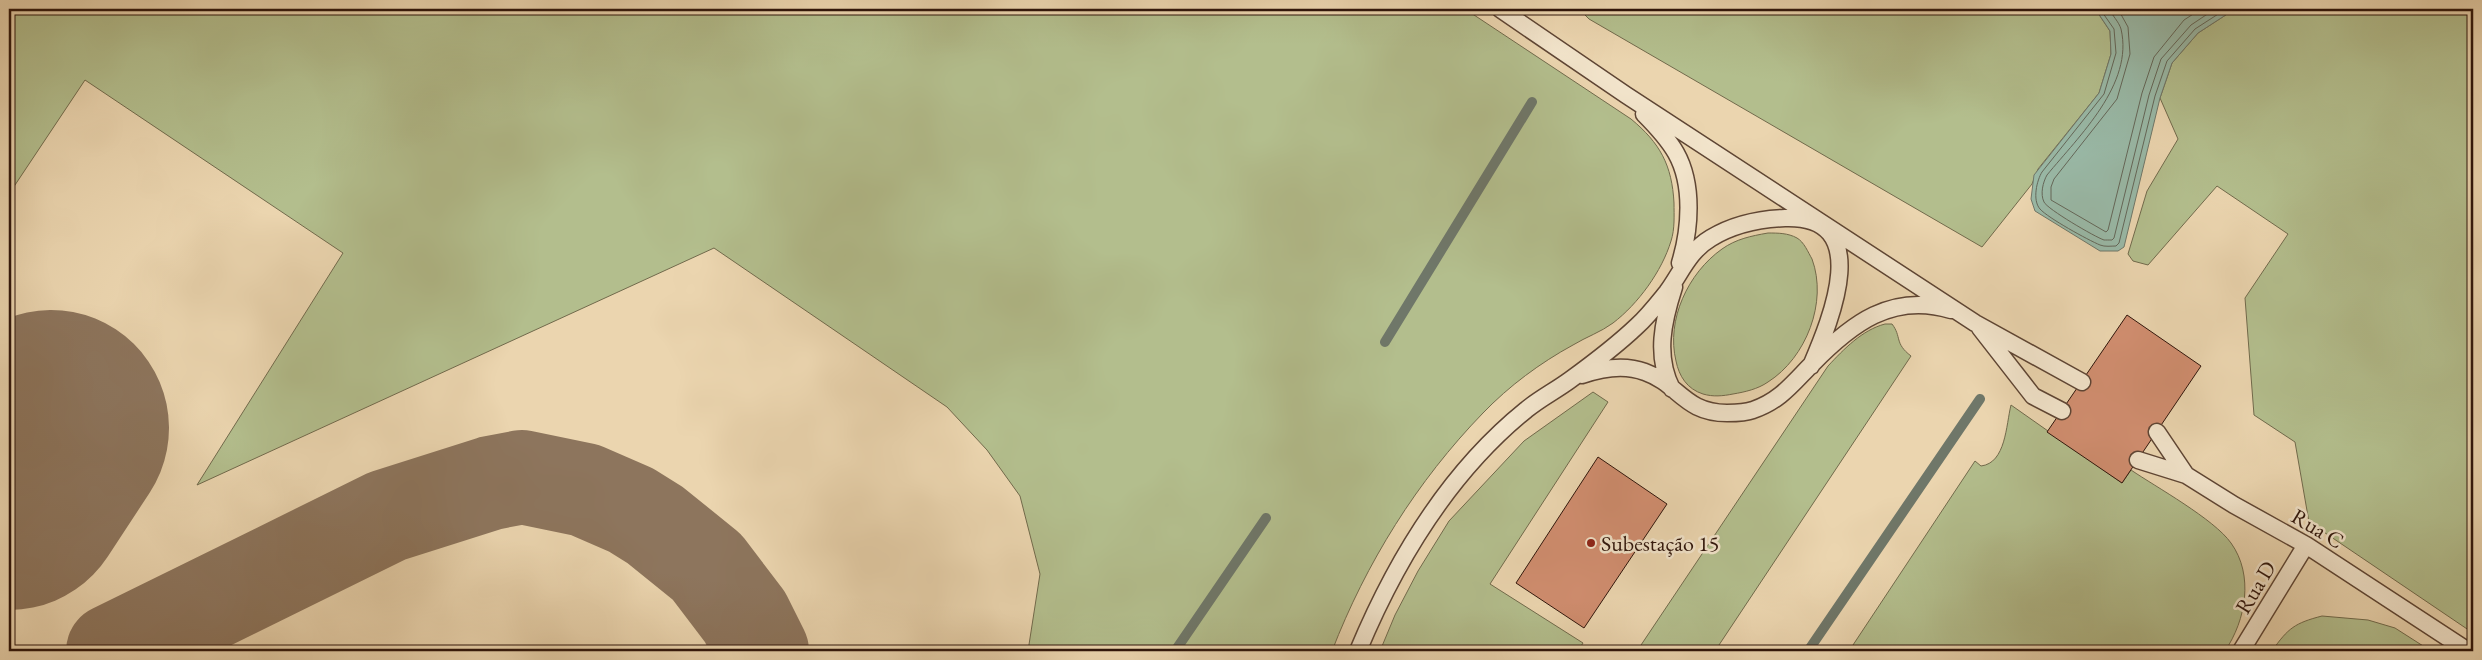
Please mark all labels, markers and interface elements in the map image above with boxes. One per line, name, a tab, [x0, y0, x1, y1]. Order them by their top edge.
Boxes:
street label: Rua C	[2286, 502, 2349, 555]
place label: Subestação 15	[1601, 529, 1719, 558]
marker: Subestação 15	[1585, 537, 1597, 549]
street label: Rua D	[2228, 555, 2283, 619]

